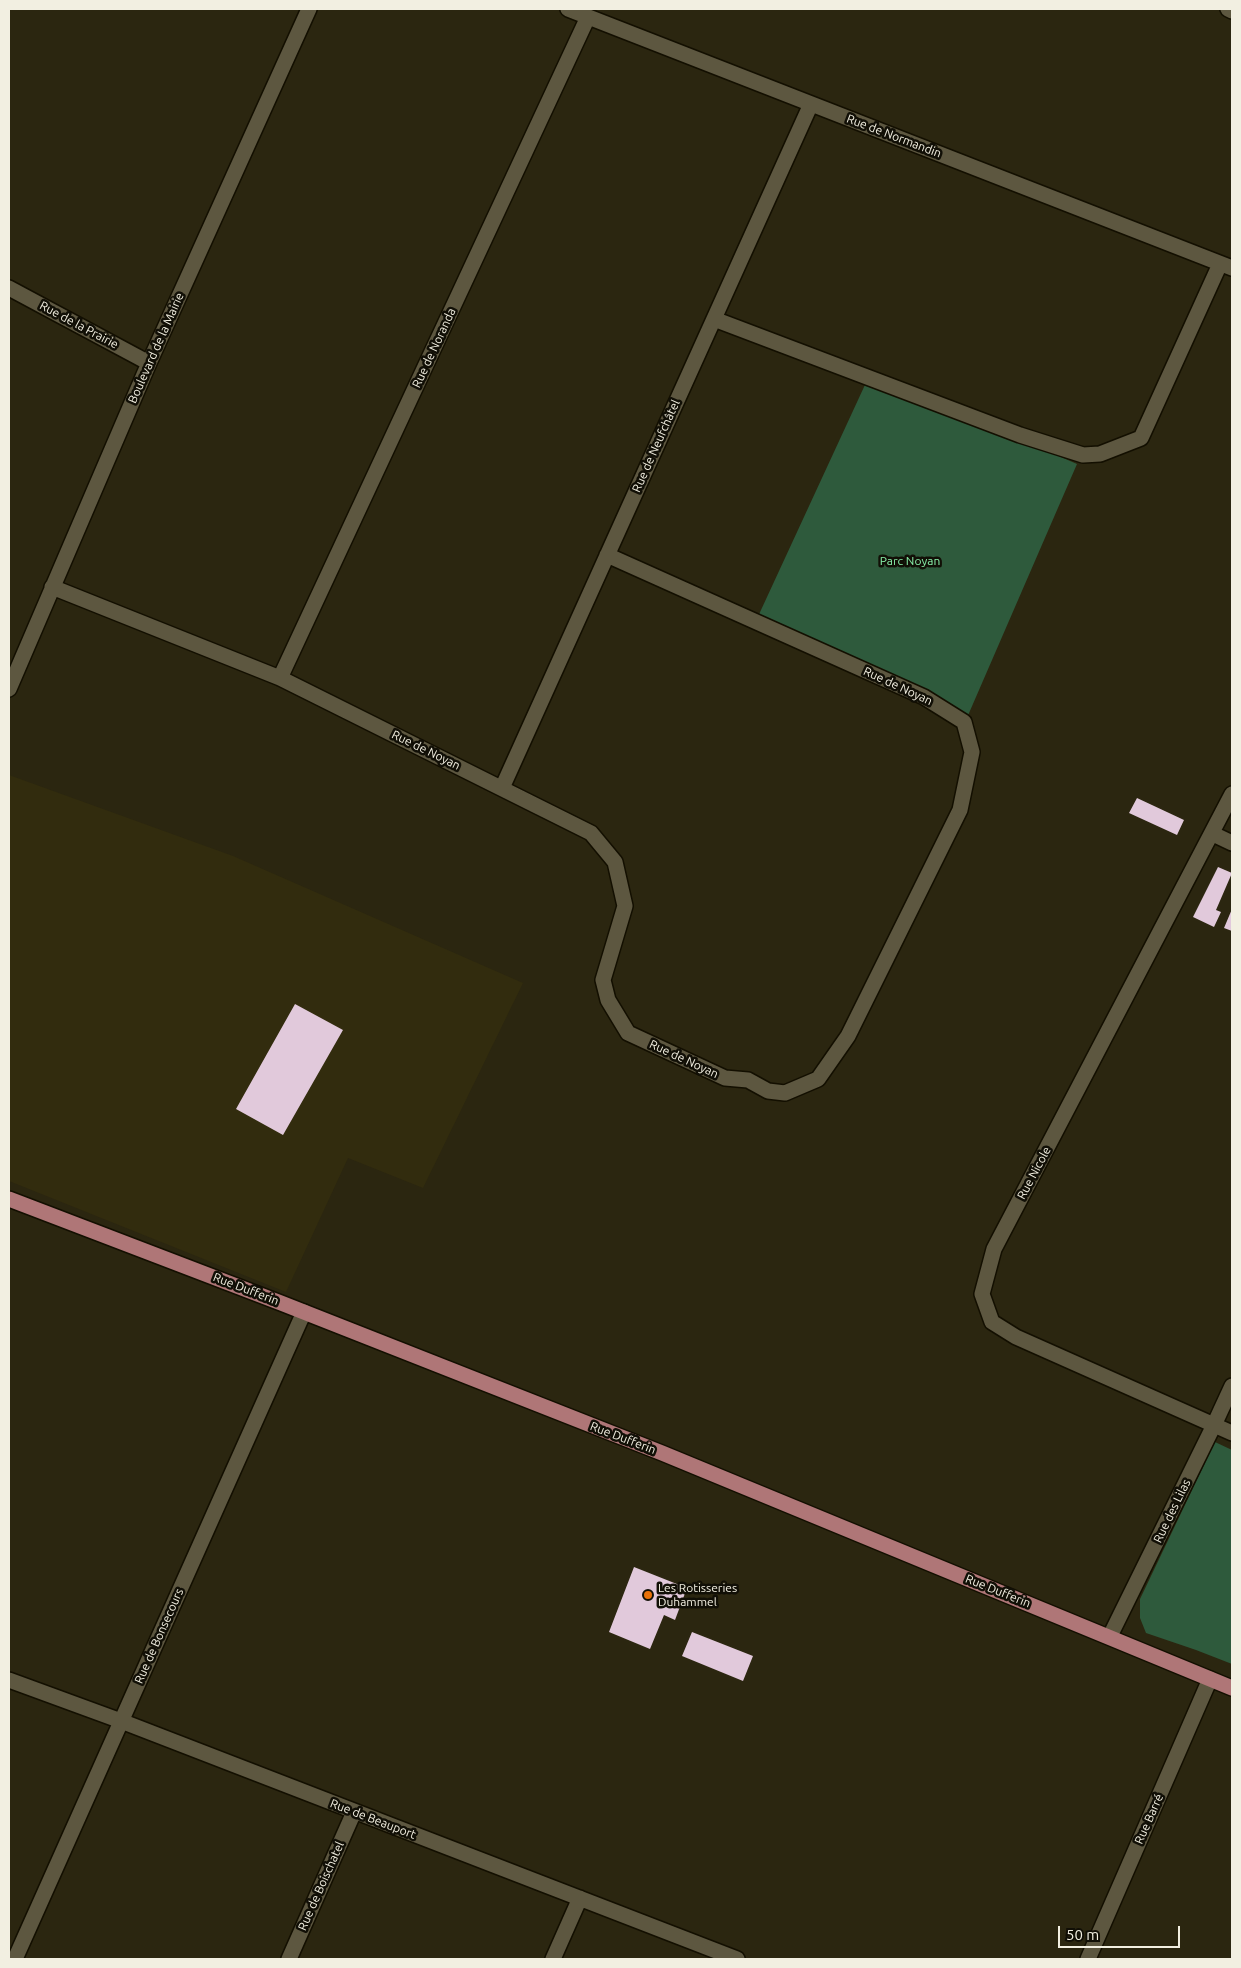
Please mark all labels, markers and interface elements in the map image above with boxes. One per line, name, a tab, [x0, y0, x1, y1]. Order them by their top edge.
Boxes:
street label: Rue de Normandin	[845, 111, 943, 161]
street label: Boulevard de la Mairie	[125, 290, 187, 406]
street label: Rue de la Prairie	[37, 298, 121, 352]
street label: Rue de Noranda	[409, 306, 459, 390]
street label: Rue de Neufchâtel	[629, 398, 683, 494]
park label: Parc Noyan	[880, 554, 940, 568]
street label: Rue de Noyan	[861, 664, 935, 708]
street label: Rue de Noyan	[389, 727, 463, 773]
street label: Rue de Noyan	[647, 1037, 721, 1081]
street label: Rue Nicole	[1014, 1144, 1054, 1202]
street label: Rue Dufferin	[211, 1270, 281, 1308]
street label: Rue Dufferin	[588, 1419, 658, 1457]
street label: Rue des Lilas	[1150, 1477, 1194, 1545]
street label: Rue Dufferin	[963, 1571, 1033, 1611]
place label: Les Rotisseries Duhammel	[658, 1581, 737, 1609]
street label: Rue de Bonsecours	[132, 1586, 186, 1686]
marker: Les Rotisseries Duhammel	[642, 1589, 654, 1601]
street label: Rue Barré	[1132, 1792, 1166, 1846]
street label: Rue de Beauport	[328, 1796, 418, 1842]
street label: Rue de Boischatel	[295, 1839, 347, 1933]
scale bar	[1061, 1916, 1184, 1948]
text: 50 m	[1066, 1926, 1099, 1943]

